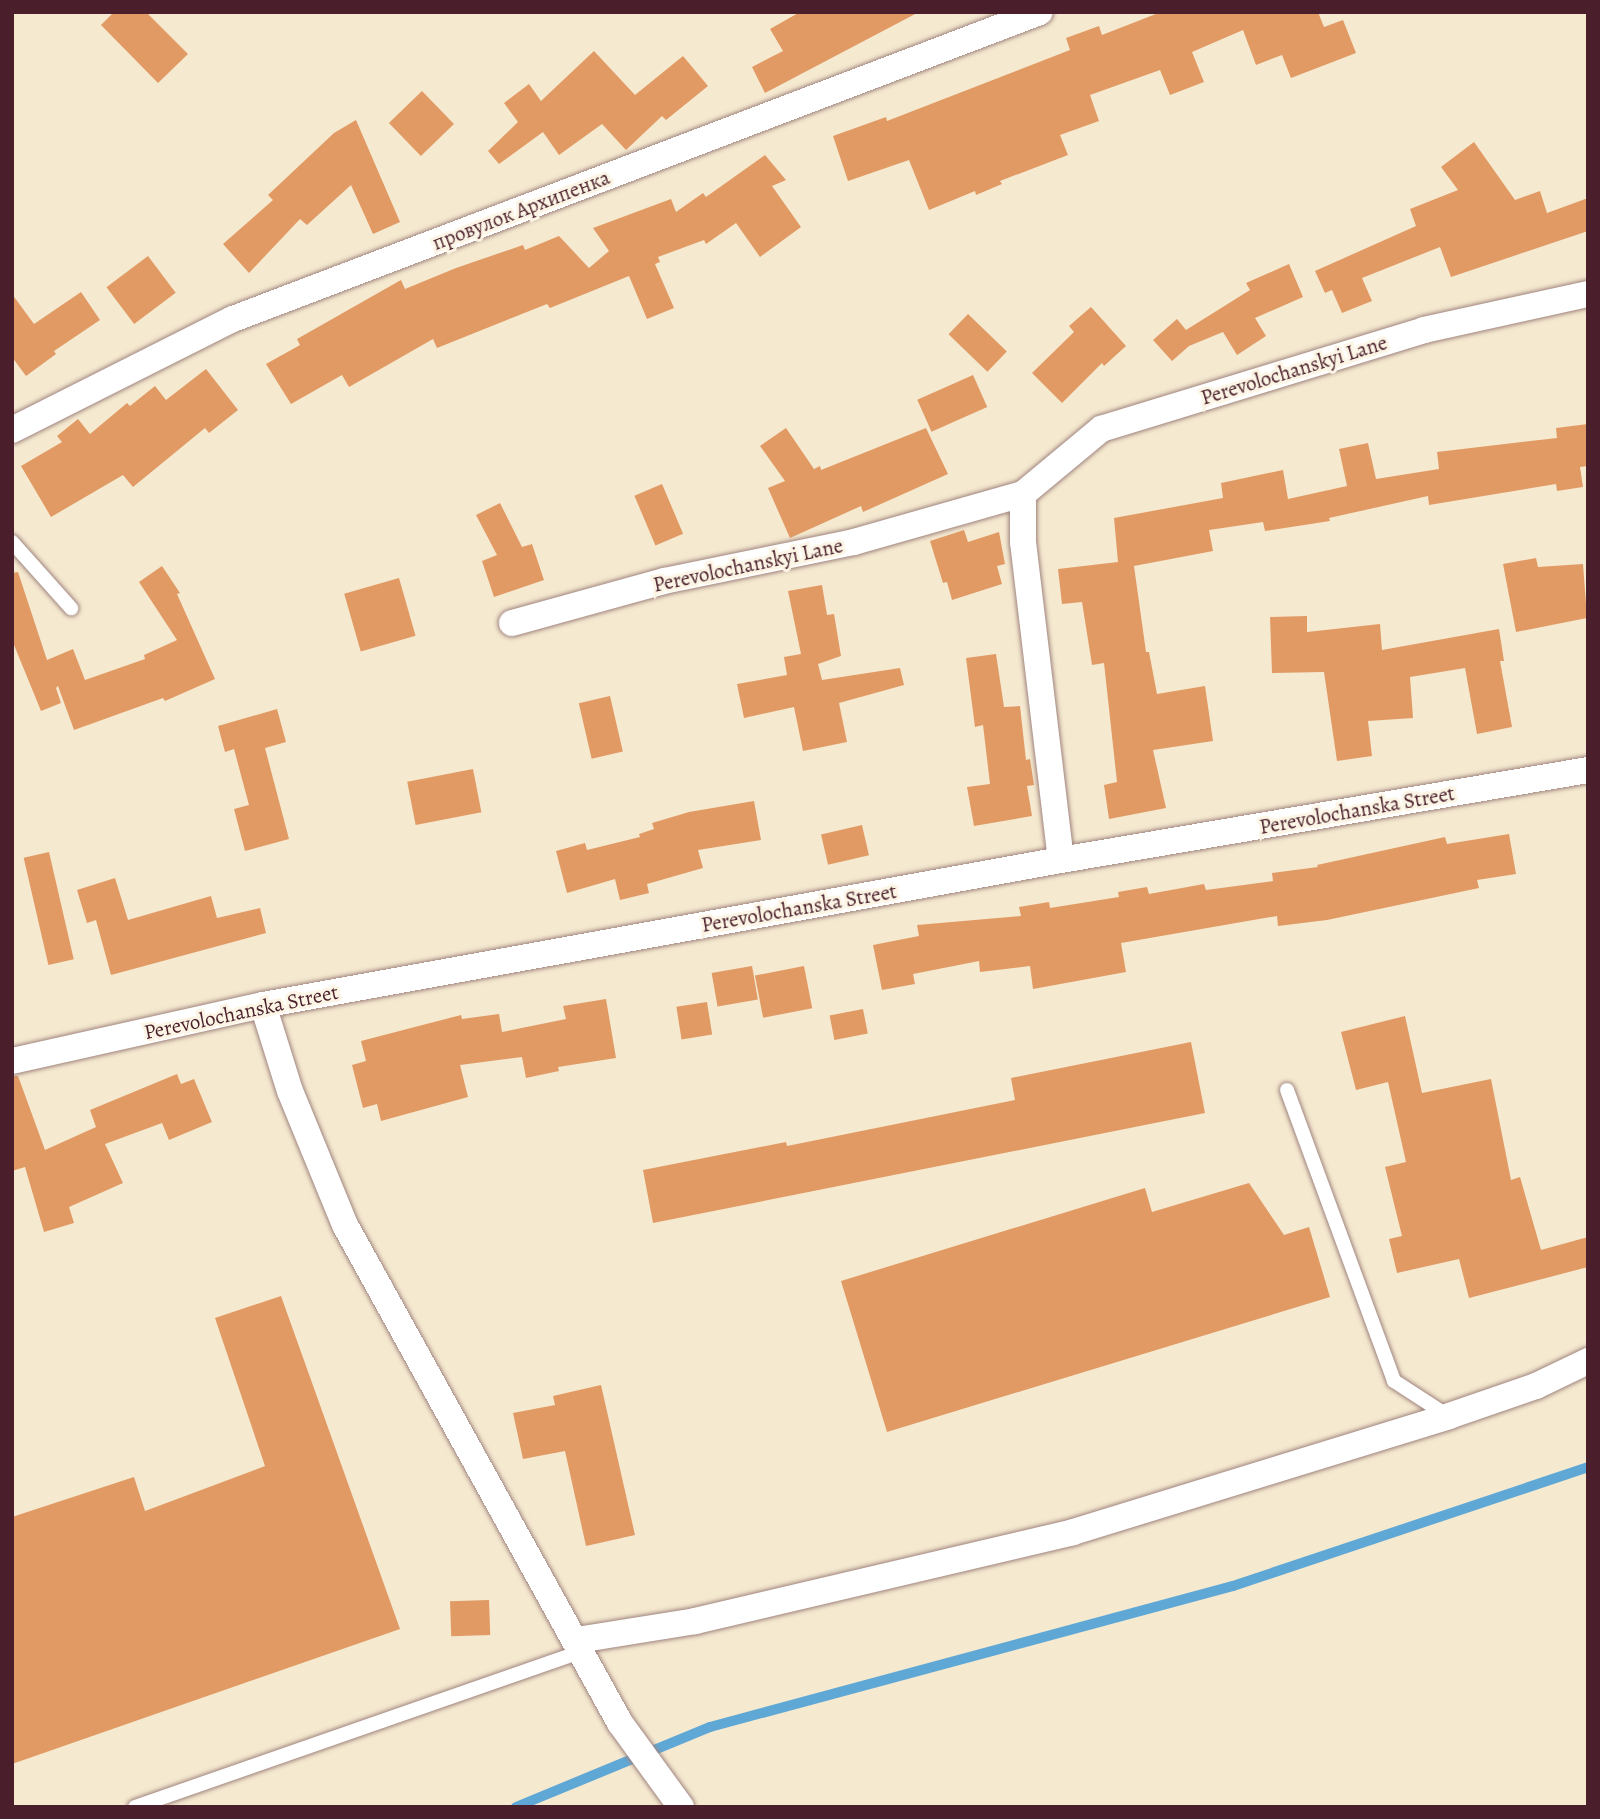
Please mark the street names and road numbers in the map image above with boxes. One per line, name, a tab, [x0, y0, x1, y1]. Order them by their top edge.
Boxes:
street label: провулок Архипенка	[429, 165, 613, 255]
street label: Perevolochanskyi Lane	[1198, 330, 1390, 410]
street label: Perevolochanskyi Lane	[651, 533, 845, 597]
street label: Perevolochanska Street	[1257, 780, 1457, 840]
street label: Perevolochanska Street	[699, 878, 899, 938]
street label: Perevolochanska Street	[142, 979, 340, 1045]

